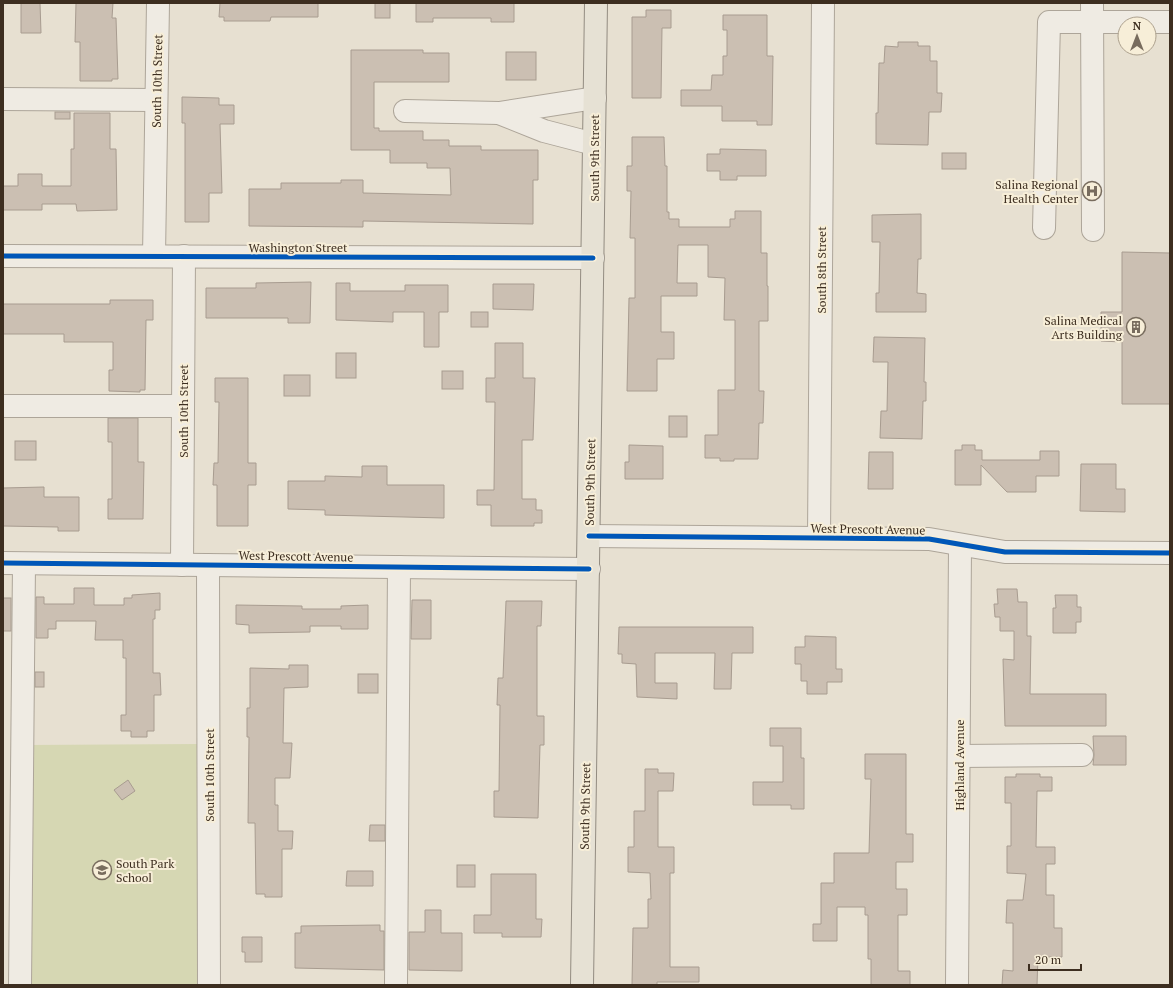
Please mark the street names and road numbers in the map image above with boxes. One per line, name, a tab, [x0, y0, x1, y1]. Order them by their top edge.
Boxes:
street label: South 10th Street	[149, 34, 165, 128]
street label: South 9th Street	[587, 114, 602, 202]
street label: South 8th Street	[814, 226, 829, 314]
street label: Washington Street	[249, 240, 348, 255]
street label: South 10th Street	[176, 364, 191, 458]
street label: South 9th Street	[582, 438, 598, 526]
street label: West Prescott Avenue	[810, 520, 926, 538]
street label: West Prescott Avenue	[238, 547, 354, 565]
street label: Highland Avenue	[952, 719, 967, 811]
street label: South 10th Street	[202, 728, 217, 822]
street label: South 9th Street	[577, 762, 593, 850]

